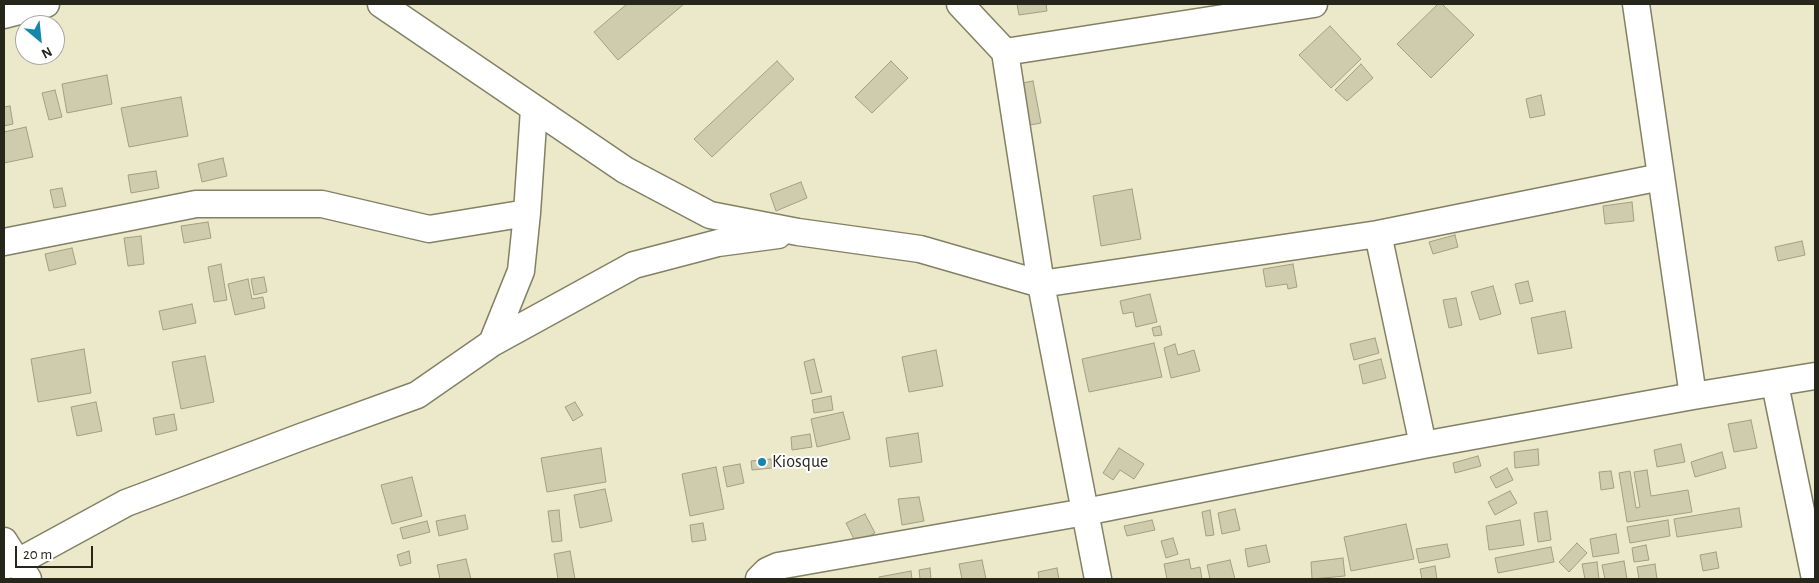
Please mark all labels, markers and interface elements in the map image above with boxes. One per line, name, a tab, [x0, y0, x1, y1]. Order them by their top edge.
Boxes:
north arrow	[15, 15, 65, 65]
text: N	[39, 44, 54, 61]
place label: Kiosque	[772, 451, 828, 473]
marker: Kiosque	[756, 456, 768, 468]
scale bar	[18, 536, 95, 568]
text: 20 m	[23, 547, 52, 562]

